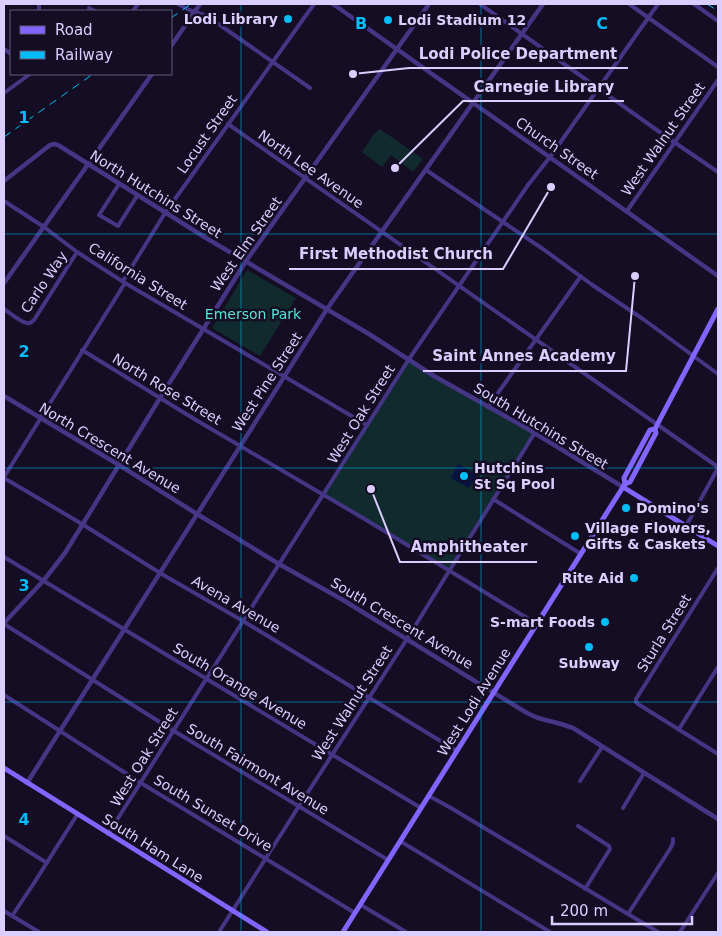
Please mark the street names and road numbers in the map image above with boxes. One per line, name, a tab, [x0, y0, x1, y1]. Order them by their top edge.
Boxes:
street label: West Walnut Street	[618, 79, 708, 199]
street label: Locust Street	[174, 91, 240, 176]
street label: Church Street	[513, 114, 602, 183]
street label: North Lee Avenue	[255, 127, 367, 211]
street label: North Hutchins Street	[87, 147, 225, 241]
street label: West Elm Street	[207, 193, 285, 295]
street label: California Street	[86, 239, 191, 313]
street label: Carlo Way	[18, 248, 70, 316]
street label: West Pine Street	[229, 329, 305, 435]
street label: North Rose Street	[110, 350, 225, 428]
street label: West Oak Street	[324, 361, 398, 466]
street label: South Hutchins Street	[471, 380, 611, 473]
street label: North Crescent Avenue	[37, 399, 183, 497]
street label: Avena Avenue	[189, 572, 283, 636]
street label: South Crescent Avenue	[328, 574, 476, 672]
street label: Sturla Street	[634, 591, 694, 675]
street label: South Orange Avenue	[170, 640, 310, 732]
street label: West Walnut Street	[309, 642, 396, 764]
street label: West Lodi Avenue	[434, 645, 514, 759]
street label: West Oak Street	[107, 704, 181, 809]
street label: South Fairmont Avenue	[184, 720, 332, 818]
street label: South Sunset Drive	[151, 771, 275, 855]
street label: South Ham Lane	[99, 810, 207, 886]

